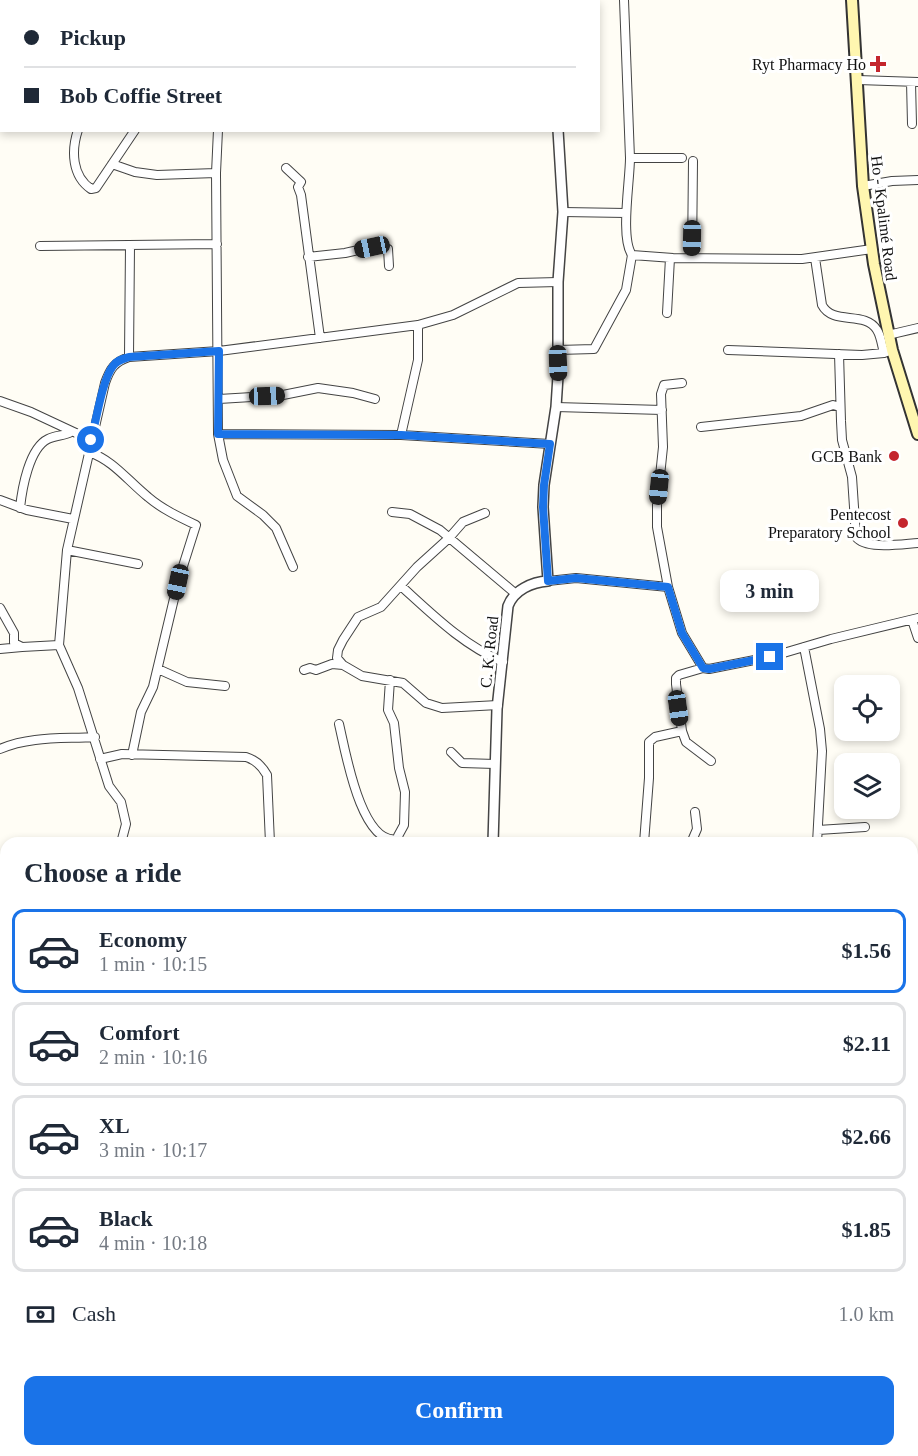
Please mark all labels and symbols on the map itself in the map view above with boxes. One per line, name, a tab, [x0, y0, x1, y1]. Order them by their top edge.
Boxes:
place label: Ryt Pharmacy Ho	[752, 56, 866, 74]
marker: Ryt Pharmacy Ho	[871, 57, 885, 71]
street label: Ho - Kpalimé Road	[867, 155, 900, 282]
car	[683, 220, 701, 256]
car	[353, 234, 391, 260]
car	[548, 345, 568, 381]
car	[249, 386, 285, 406]
route start	[77, 426, 104, 453]
place label: GCB Bank	[811, 448, 882, 465]
marker: GCB Bank	[887, 449, 901, 463]
car	[648, 468, 670, 506]
place label: Pentecost Preparatory School	[768, 506, 892, 542]
marker: Pentecost Preparatory School	[896, 516, 910, 530]
car	[165, 563, 191, 601]
callout: 3 min	[720, 570, 820, 612]
street label: C. K. Road	[477, 615, 501, 689]
route end	[756, 643, 783, 670]
car	[667, 689, 689, 727]

